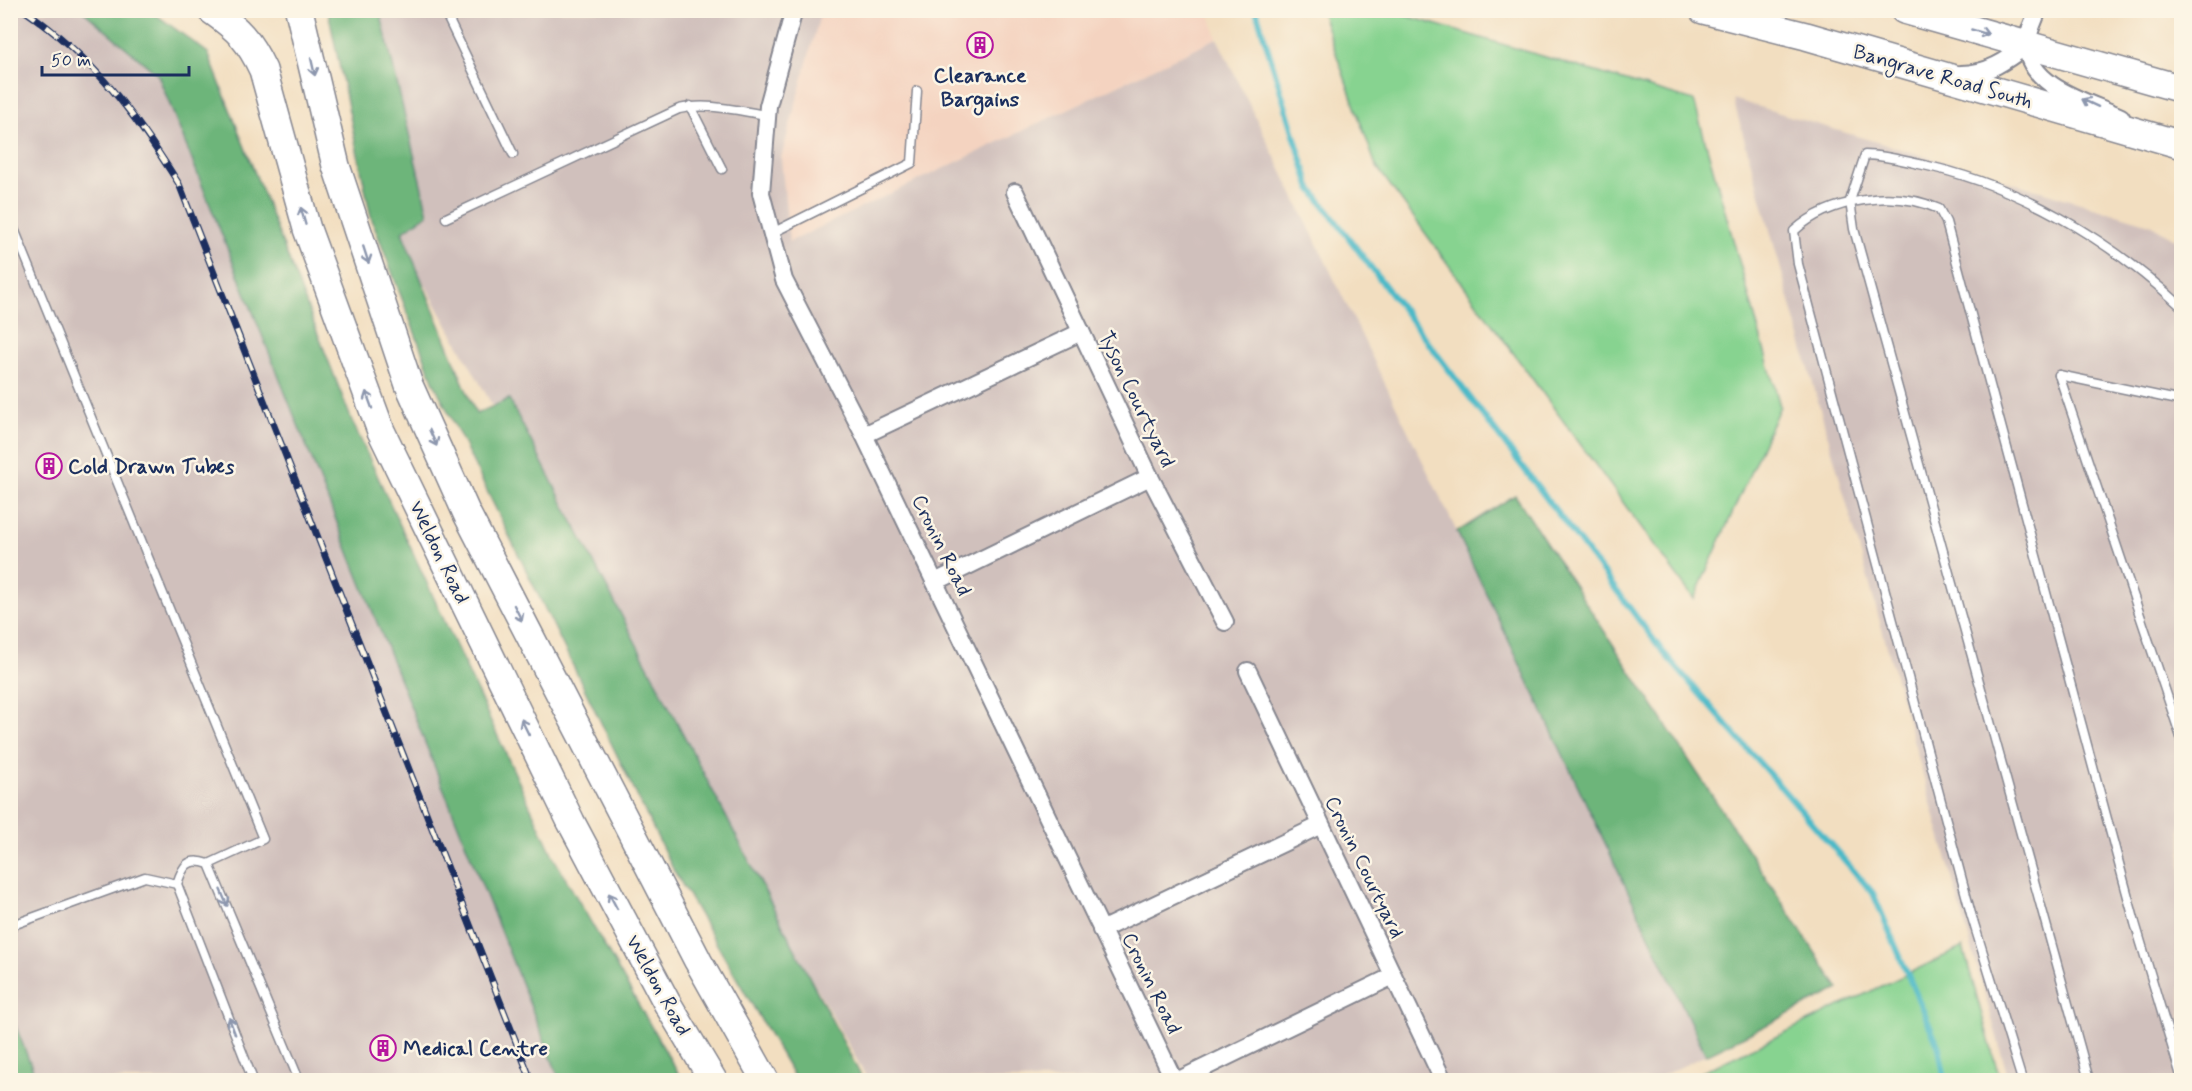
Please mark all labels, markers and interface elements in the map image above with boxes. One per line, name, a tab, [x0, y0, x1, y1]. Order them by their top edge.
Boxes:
one-way arrow	[1970, 27, 1989, 38]
building icon: Clearance Bargains	[965, 30, 995, 60]
street label: Bangrave Road South	[1849, 38, 2036, 117]
scale bar	[42, 39, 189, 77]
text: 50 m	[51, 49, 91, 73]
one-way arrow	[307, 58, 319, 77]
place label: Clearance Bargains	[934, 62, 1027, 116]
one-way arrow	[2082, 96, 2100, 108]
one-way arrow	[297, 207, 309, 226]
one-way arrow	[361, 245, 372, 264]
street label: Tyson Courtyard	[1091, 327, 1181, 472]
one-way arrow	[363, 391, 374, 409]
one-way arrow	[427, 428, 439, 446]
building icon: Cold Drawn Tubes	[34, 451, 64, 481]
place label: Cold Drawn Tubes	[68, 453, 235, 481]
street label: Cronin Road	[904, 490, 978, 601]
street label: Weldon Road	[402, 496, 476, 609]
one-way arrow	[512, 604, 524, 621]
one-way arrow	[519, 719, 530, 737]
street label: Cronin Courtyard	[1318, 792, 1411, 943]
one-way arrow	[219, 888, 230, 906]
one-way arrow	[607, 893, 618, 911]
street label: Cronin Road	[1114, 928, 1188, 1039]
street label: Weldon Road	[619, 930, 697, 1041]
one-way arrow	[226, 1017, 237, 1036]
building icon: Medical Centre	[368, 1033, 398, 1063]
place label: Medical Centre	[403, 1035, 548, 1063]

